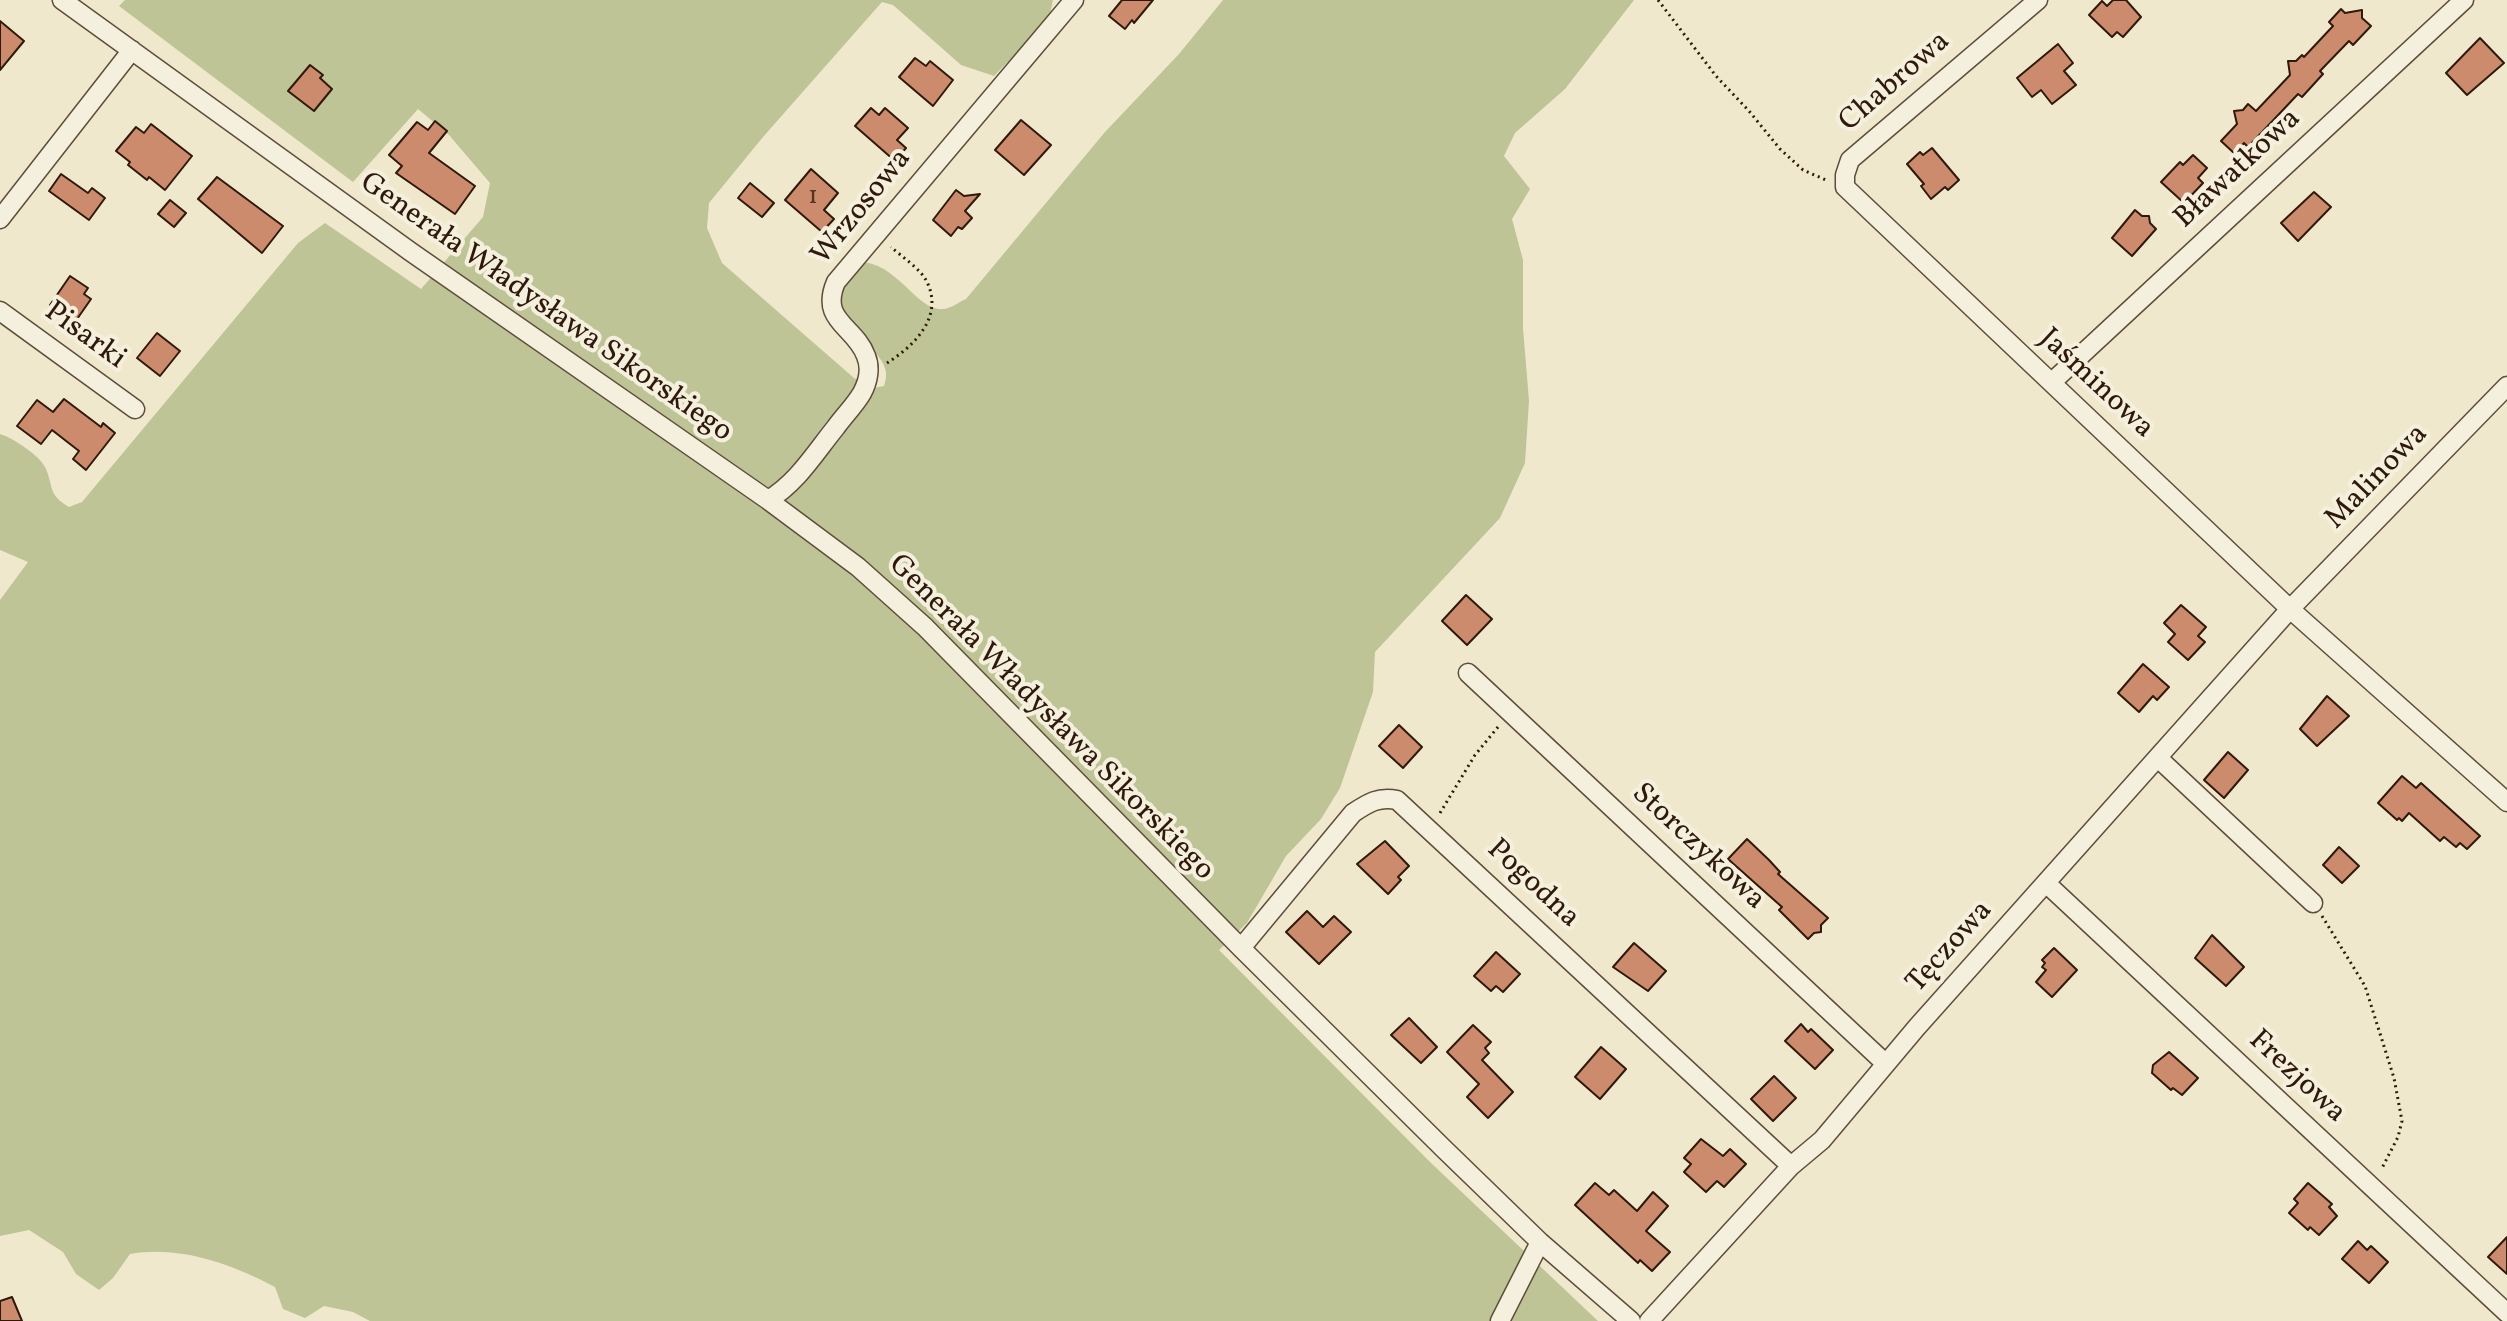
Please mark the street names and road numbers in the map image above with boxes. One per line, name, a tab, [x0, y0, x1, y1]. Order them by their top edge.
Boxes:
street label: Chabrowa	[1833, 25, 1959, 141]
street label: Bławatkowa	[2168, 102, 2310, 238]
street label: Wrzosowa	[805, 143, 921, 273]
street label: Generała Władysława Sikorskiego	[352, 166, 738, 452]
street label: Pisarki	[36, 295, 132, 379]
street label: Jaśminowa	[2030, 322, 2160, 448]
street label: Malinowa	[2319, 418, 2437, 538]
street label: Generała Władysława Sikorskiego	[879, 548, 1221, 890]
street label: Storczykowa	[1623, 777, 1771, 919]
street label: Pogodna	[1478, 833, 1586, 937]
street label: Tęczowa	[1900, 894, 2002, 1002]
street label: Frezjowa	[2240, 1024, 2352, 1132]

